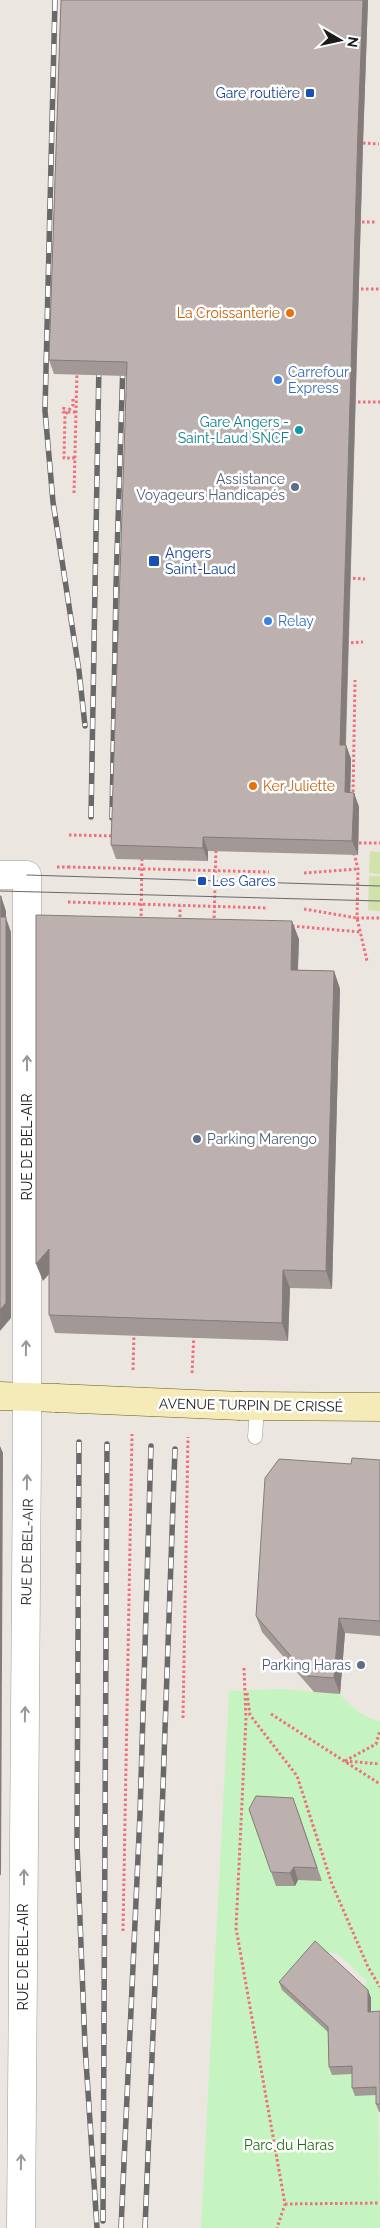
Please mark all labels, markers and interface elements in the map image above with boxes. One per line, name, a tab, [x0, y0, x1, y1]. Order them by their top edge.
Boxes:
north arrow	[315, 15, 365, 65]
text: N	[344, 36, 362, 49]
place label: Gare routière	[216, 85, 300, 101]
marker: Gare routière	[304, 87, 316, 99]
place label: La Croissanterie	[177, 305, 280, 321]
marker: La Croissanterie	[284, 307, 296, 319]
place label: Carrefour Express	[288, 364, 349, 396]
marker: Carrefour Express	[272, 374, 284, 386]
place label: Gare Angers - Saint-Laud SNCF	[178, 414, 289, 446]
marker: Gare Angers - Saint-Laud SNCF	[293, 424, 305, 436]
place label: Assistance Voyageurs Handicapés	[136, 471, 285, 503]
marker: Assistance Voyageurs Handicapés	[289, 481, 301, 493]
place label: Angers Saint-Laud	[165, 545, 236, 577]
marker: Angers Saint-Laud	[147, 554, 161, 568]
place label: Relay	[278, 613, 314, 629]
marker: Relay	[262, 615, 274, 627]
place label: Ker Juliette	[263, 778, 335, 794]
marker: Ker Juliette	[247, 780, 259, 792]
place label: Les Gares	[212, 873, 276, 889]
marker: Les Gares	[196, 875, 208, 887]
one-way arrow	[22, 1055, 32, 1072]
street label: RUE DE BEL-AIR	[19, 1094, 35, 1200]
place label: Parking Marengo	[207, 1131, 317, 1147]
marker: Parking Marengo	[191, 1133, 203, 1145]
one-way arrow	[21, 1340, 31, 1356]
street label: AVENUE TURPIN DE CRISSÉ	[159, 1394, 343, 1415]
one-way arrow	[22, 1474, 32, 1490]
street label: RUE DE BEL-AIR	[18, 1498, 36, 1606]
place label: Parking Haras	[262, 1657, 351, 1673]
marker: Parking Haras	[355, 1659, 367, 1671]
one-way arrow	[20, 1707, 30, 1723]
one-way arrow	[19, 1869, 29, 1886]
street label: RUE DE BEL-AIR	[15, 1904, 31, 2010]
park label: Parc du Haras	[244, 2137, 334, 2153]
one-way arrow	[16, 2154, 26, 2170]

